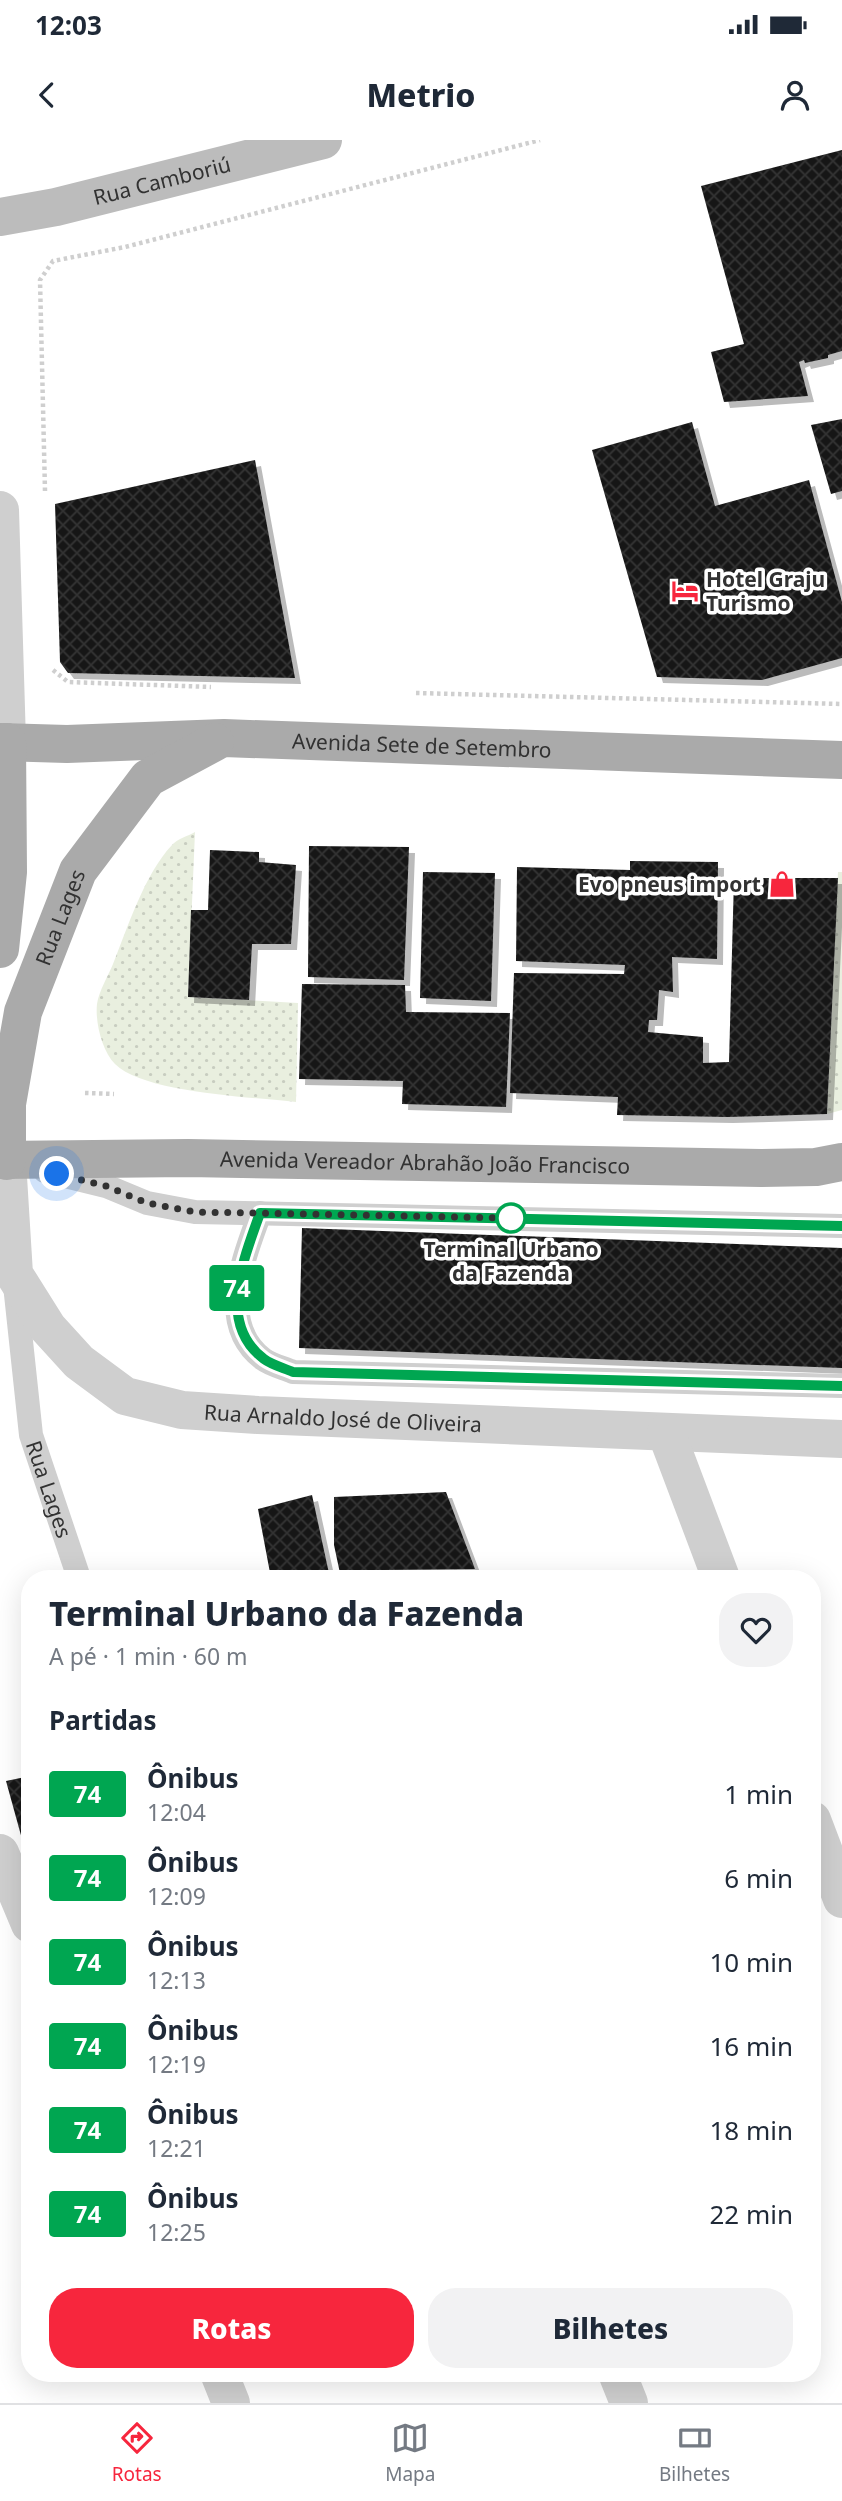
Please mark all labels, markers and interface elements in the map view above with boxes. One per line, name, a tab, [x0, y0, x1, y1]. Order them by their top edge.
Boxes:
text: 12:03	[35, 7, 102, 43]
text: Metrio	[367, 73, 475, 116]
icon: back	[28, 76, 66, 114]
icon: person	[776, 76, 814, 114]
street label: Rua Camboriú	[90, 150, 233, 211]
place label: Hotel Graju Turismo	[706, 565, 825, 617]
hotel icon: Hotel Graju Turismo	[670, 576, 700, 606]
street label: Avenida Sete de Setembro	[292, 726, 552, 764]
street label: Rua Lages	[29, 865, 91, 969]
shop icon: Evo pneus import	[767, 869, 797, 899]
place label: Evo pneus import	[578, 870, 761, 898]
street label: Avenida Vereador Abrahão João Francisco	[220, 1145, 630, 1180]
your location	[39, 1156, 74, 1191]
marker: Terminal Urbano da Fazenda	[496, 1203, 526, 1233]
place label: Terminal Urbano da Fazenda	[423, 1235, 599, 1287]
line badge: 74	[205, 1265, 268, 1311]
text: 74	[223, 1271, 251, 1304]
street label: Rua Arnaldo José de Oliveira	[203, 1397, 482, 1438]
street label: Rua Lages	[20, 1437, 79, 1541]
text: Terminal Urbano da Fazenda	[49, 1591, 524, 1636]
button: heart	[719, 1593, 793, 1667]
text: A pé · 1 min · 60 m	[49, 1640, 248, 1672]
text: Partidas	[49, 1702, 156, 1738]
text: Ônibus	[147, 1760, 239, 1796]
text: 1 min	[724, 1776, 793, 1812]
text: 74	[74, 1777, 101, 1810]
text: 12:04	[147, 1796, 206, 1828]
text: Ônibus	[147, 1844, 239, 1880]
text: 6 min	[724, 1860, 793, 1896]
text: 74	[74, 1861, 101, 1894]
text: 12:09	[147, 1880, 206, 1912]
text: Ônibus	[147, 1928, 239, 1964]
text: 10 min	[709, 1944, 793, 1980]
text: 74	[74, 1945, 101, 1978]
text: 12:13	[147, 1964, 206, 1996]
text: Ônibus	[147, 2012, 239, 2048]
text: 16 min	[709, 2028, 793, 2064]
text: 74	[74, 2029, 101, 2062]
text: 12:19	[147, 2048, 206, 2080]
text: Ônibus	[147, 2096, 239, 2132]
text: 18 min	[709, 2112, 793, 2148]
text: 74	[74, 2113, 101, 2146]
text: 12:21	[147, 2132, 206, 2164]
text: Ônibus	[147, 2180, 239, 2216]
text: 22 min	[709, 2196, 793, 2232]
text: 74	[74, 2197, 101, 2230]
text: 12:25	[147, 2216, 206, 2248]
button: Rotas	[49, 2288, 414, 2368]
button: Bilhetes	[428, 2288, 793, 2368]
tab: Rotas	[112, 2419, 162, 2487]
tab: Mapa	[385, 2419, 435, 2487]
tab: Bilhetes	[659, 2419, 730, 2487]

